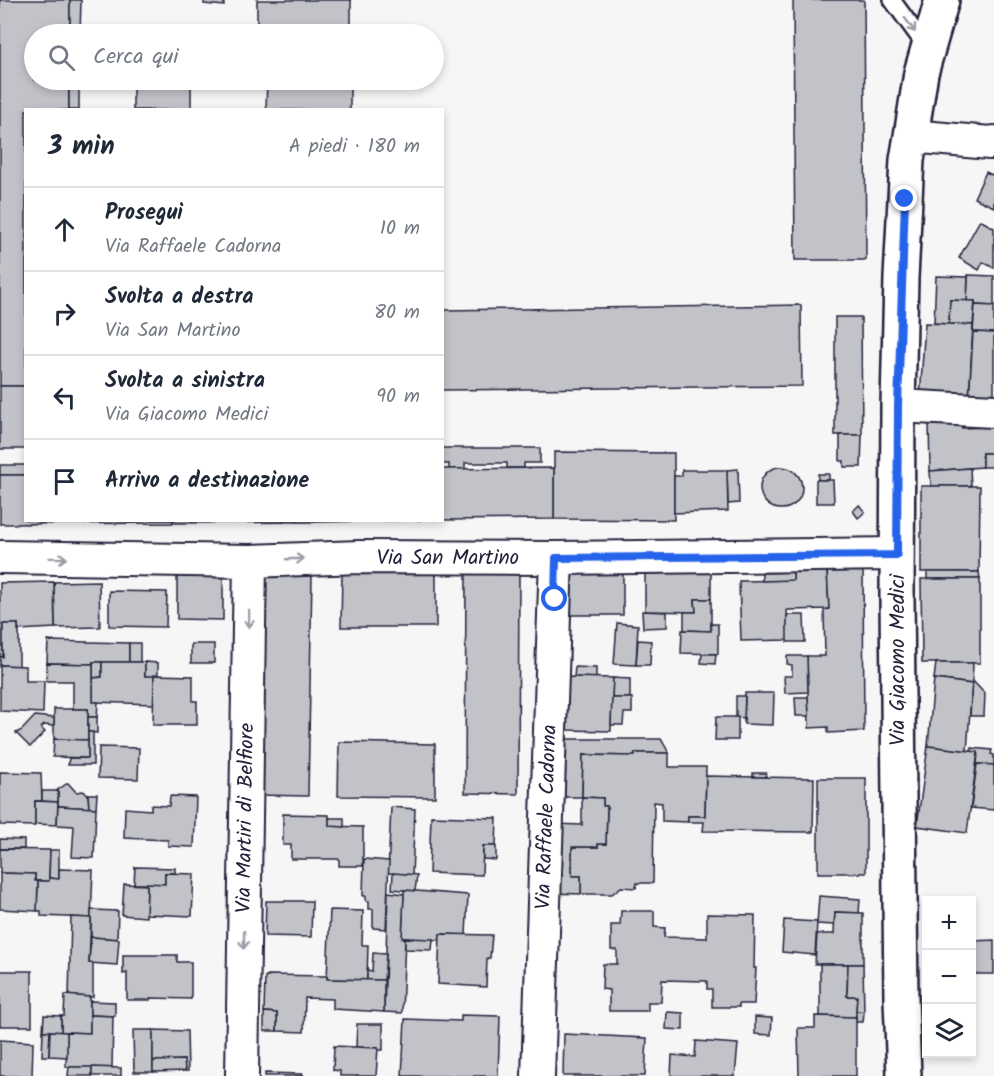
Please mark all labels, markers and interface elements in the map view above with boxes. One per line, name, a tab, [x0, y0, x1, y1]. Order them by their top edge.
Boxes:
one-way arrow	[904, 16, 916, 32]
search box	[24, 24, 444, 90]
text: Cerca qui	[93, 40, 179, 75]
icon: search	[45, 41, 78, 74]
text: 3 min	[48, 126, 115, 168]
text: A piedi · 180 m	[289, 131, 420, 163]
route end	[891, 185, 917, 211]
text: Prosegui	[105, 196, 183, 231]
icon: ahead	[48, 213, 81, 246]
text: 10 m	[380, 213, 420, 245]
text: Via Raffaele Cadorna	[105, 231, 281, 263]
text: Svolta a destra	[105, 280, 254, 315]
icon: right	[48, 297, 81, 330]
text: 80 m	[374, 297, 420, 329]
text: Via San Martino	[105, 315, 240, 347]
text: Svolta a sinistra	[105, 364, 265, 399]
icon: left	[48, 381, 81, 414]
text: 90 m	[376, 381, 420, 413]
text: Via Giacomo Medici	[105, 399, 268, 431]
text: Arrivo a destinazione	[105, 464, 309, 499]
icon: arrive	[48, 465, 81, 498]
street label: Via San Martino	[377, 542, 519, 575]
one-way arrow	[48, 552, 68, 564]
one-way arrow	[285, 554, 305, 565]
street label: Via Giacomo Medici	[882, 573, 915, 746]
route start	[541, 585, 567, 611]
one-way arrow	[243, 609, 255, 629]
street label: Via Martiri di Belfiore	[228, 722, 264, 913]
street label: Via Raffaele Cadorna	[527, 724, 567, 910]
map controls	[922, 896, 976, 1058]
button: +	[922, 896, 976, 950]
one-way arrow	[238, 930, 250, 950]
button: −	[922, 950, 976, 1004]
button: layers	[922, 1004, 976, 1058]

